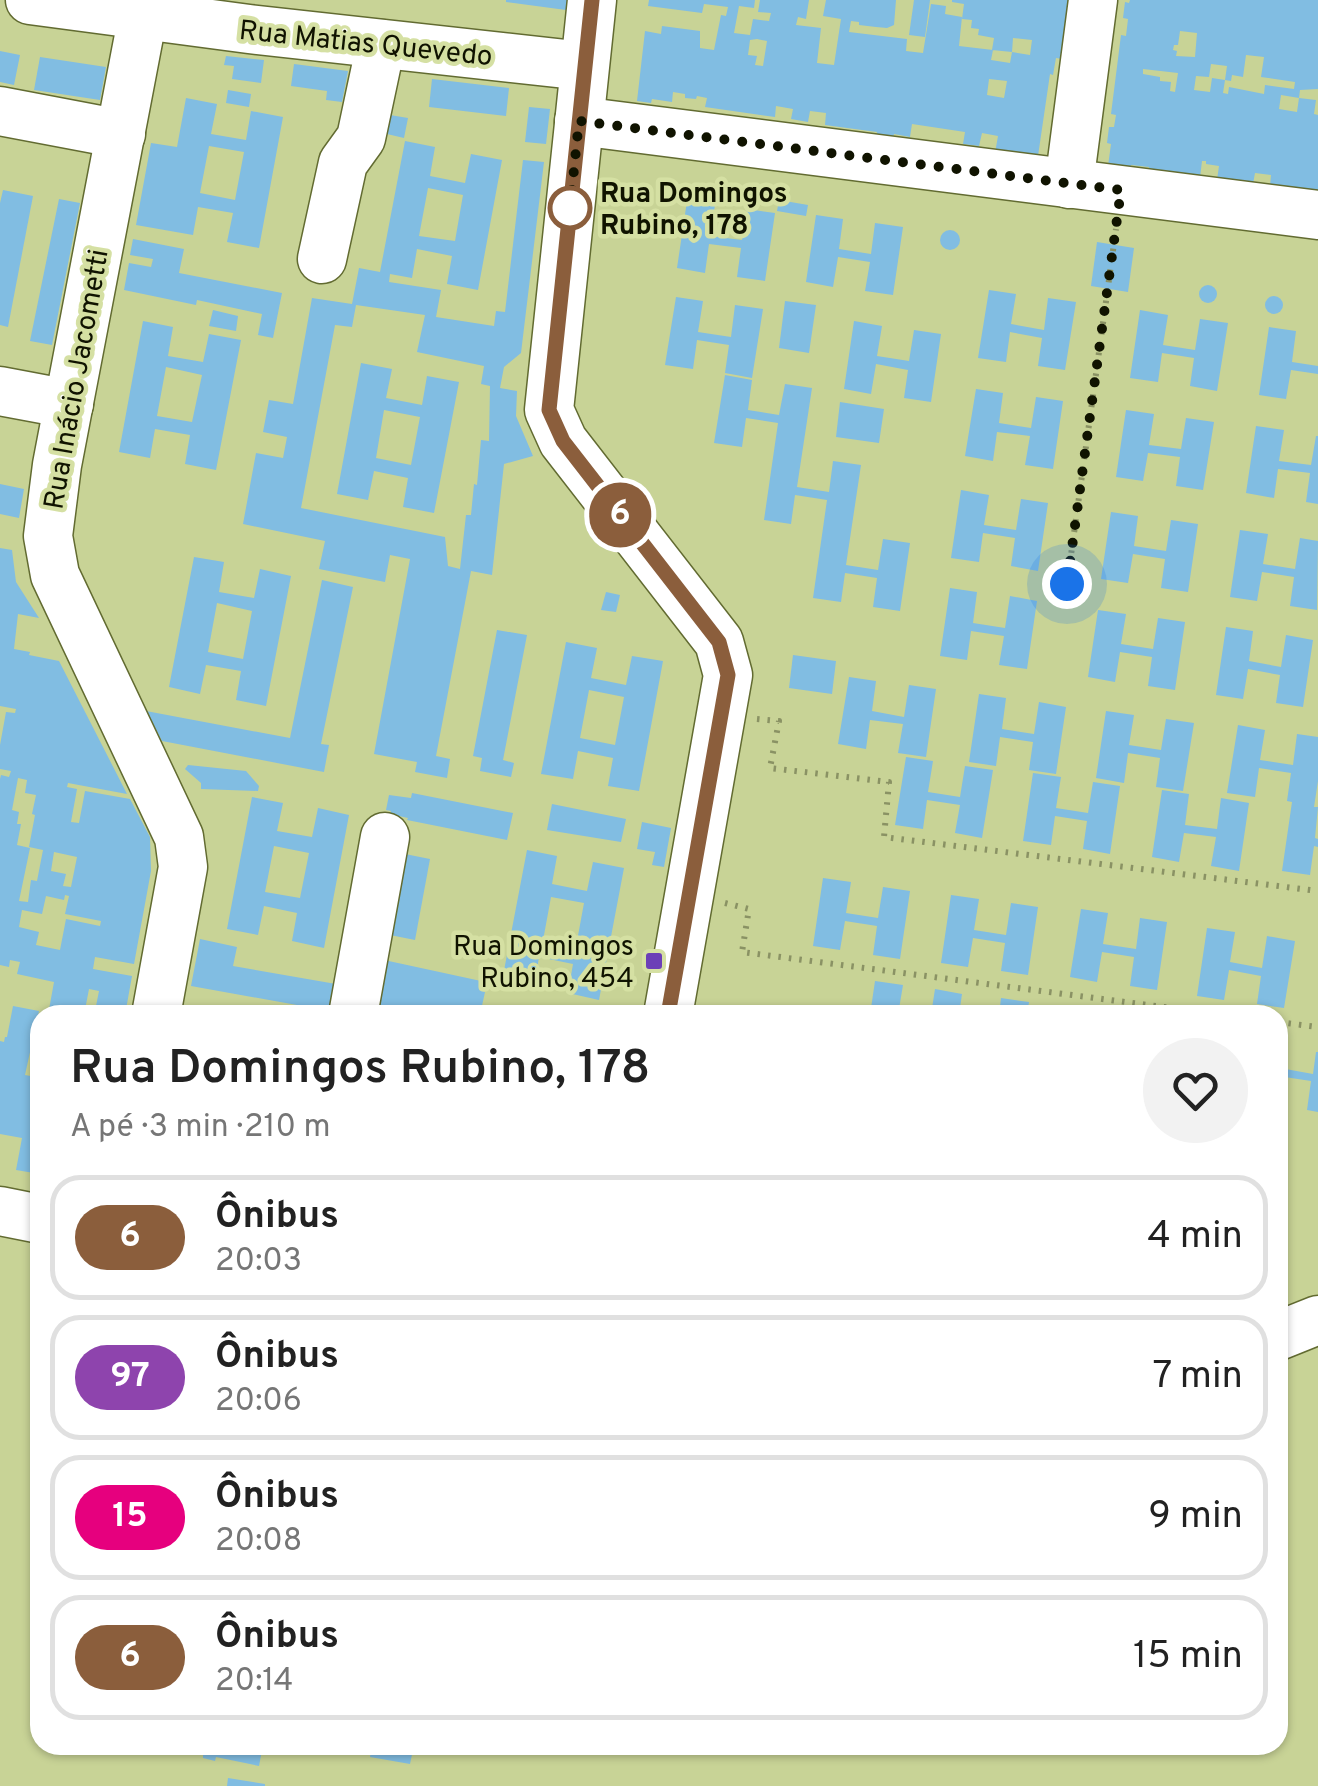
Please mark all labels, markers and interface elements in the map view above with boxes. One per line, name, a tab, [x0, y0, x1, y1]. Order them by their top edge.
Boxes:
street label: Rua Matias Quevedo	[237, 14, 494, 76]
place label: Rua Domingos Rubino, 178	[600, 177, 788, 245]
marker: Rua Domingos Rubino, 178	[549, 187, 591, 229]
street label: Rua Inácio Jacometti	[37, 247, 119, 512]
line badge: 6	[588, 482, 652, 548]
text: 6	[609, 493, 631, 537]
your location	[1042, 559, 1092, 609]
place label: Rua Domingos Rubino, 454	[453, 930, 634, 998]
marker: Rua Domingos Rubino, 454	[643, 950, 665, 972]
button: heart	[1143, 1038, 1248, 1143]
text: Rua Domingos Rubino, 178	[70, 1040, 650, 1100]
text: A pé · 3 min · 210 m	[70, 1108, 331, 1148]
text: Ônibus	[215, 1193, 339, 1242]
text: 4 min	[1147, 1213, 1243, 1262]
text: 6	[119, 1215, 141, 1259]
text: 20:03	[215, 1242, 302, 1282]
text: Ônibus	[215, 1333, 339, 1382]
text: 7 min	[1153, 1353, 1243, 1402]
text: 97	[110, 1355, 150, 1399]
text: 20:06	[215, 1382, 302, 1422]
text: Ônibus	[215, 1473, 339, 1522]
text: 9 min	[1148, 1493, 1243, 1542]
text: 15	[112, 1495, 148, 1539]
text: 20:08	[215, 1522, 302, 1562]
text: Ônibus	[215, 1613, 339, 1662]
text: 15 min	[1133, 1633, 1243, 1682]
text: 6	[119, 1635, 141, 1679]
text: 20:14	[215, 1662, 294, 1702]

